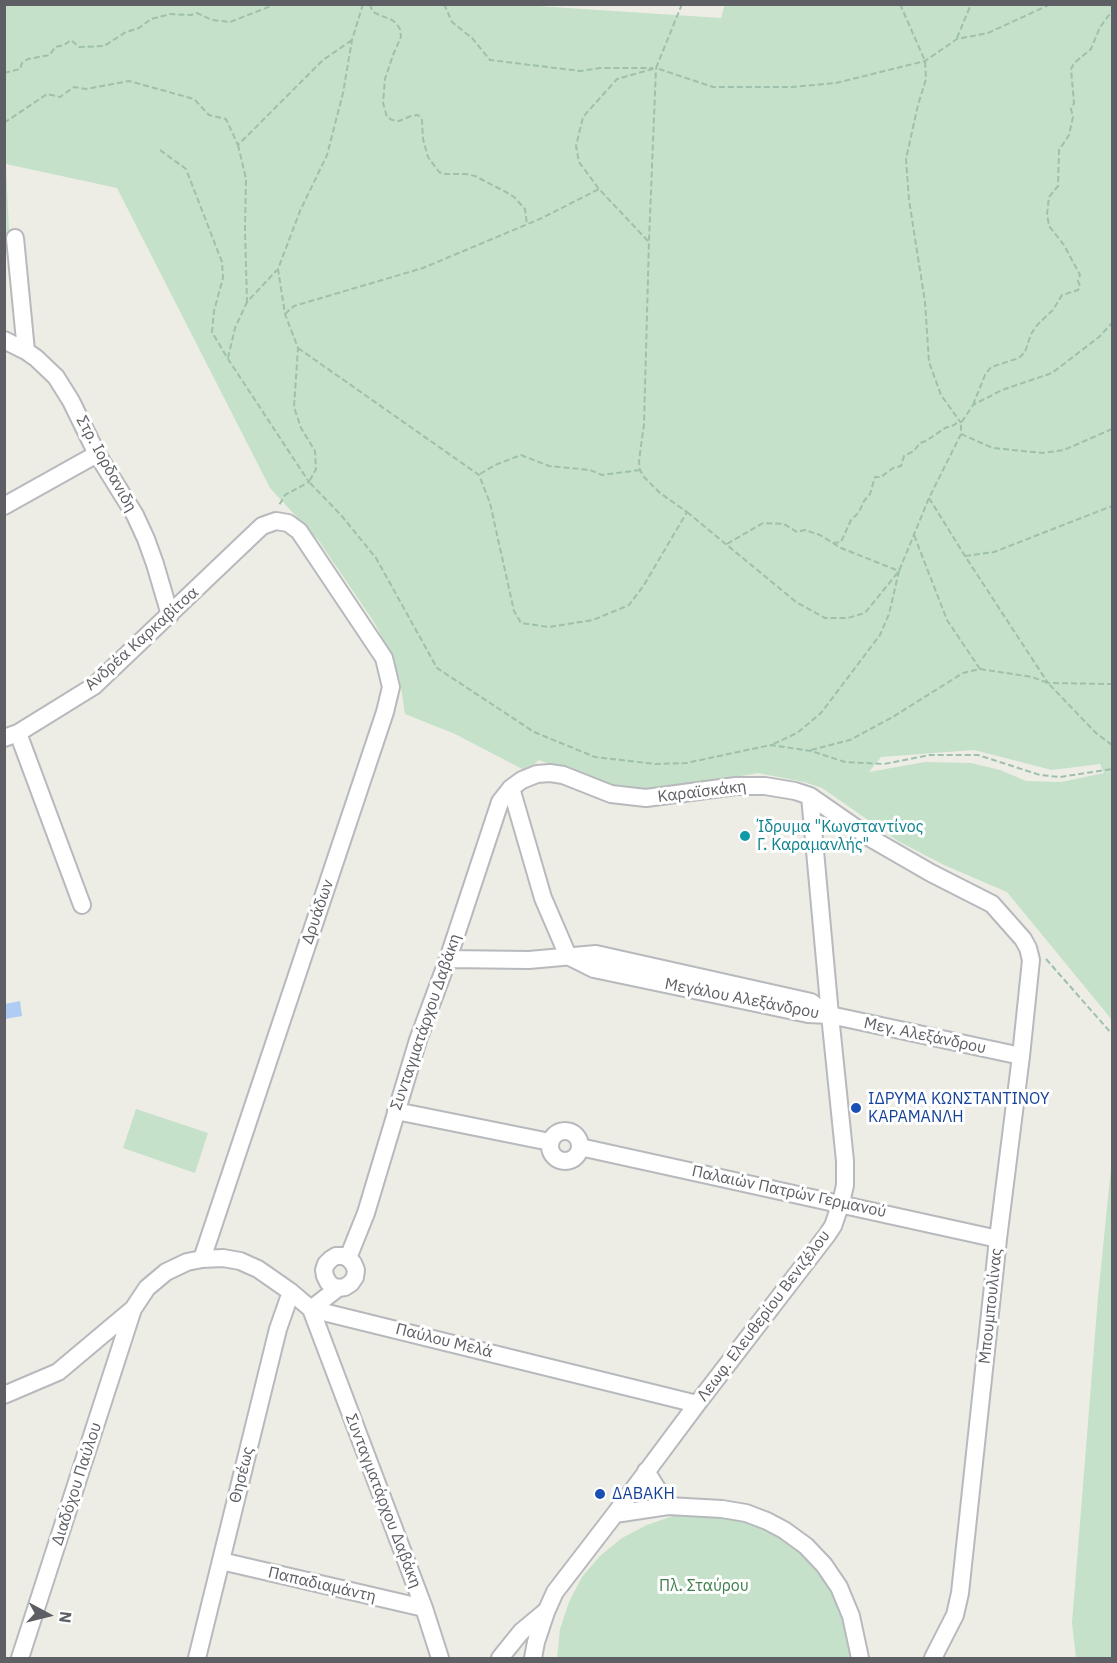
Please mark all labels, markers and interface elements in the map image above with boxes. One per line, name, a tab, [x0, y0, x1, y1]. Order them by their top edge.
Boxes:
street label: Στρ. Ιορδανιδη	[72, 413, 140, 515]
street label: Ανδρέα Καρκαβίτσα	[81, 583, 203, 695]
street label: Καραϊσκάκη	[656, 777, 748, 807]
place label: Ίδρυμα "Κωνσταντίνος Γ. Καραμανλής"	[757, 817, 923, 855]
marker: Ίδρυμα "Κωνσταντίνος Γ. Καραμανλής"	[738, 829, 752, 843]
street label: Δρυάδων	[298, 877, 338, 947]
street label: Συνταγματάρχου Δαβάκη	[387, 931, 465, 1113]
street label: Μεγάλου Αλεξάνδρου	[663, 975, 821, 1023]
street label: Μεγ. Αλεξάνδρου	[862, 1014, 988, 1058]
place label: ΙΔΡΥΜΑ ΚΩΝΣΤΑΝΤΙΝΟΥ ΚΑΡΑΜΑΝΛΗ	[868, 1089, 1049, 1127]
marker: ΙΔΡΥΜΑ ΚΩΝΣΤΑΝΤΙΝΟΥ ΚΑΡΑΜΑΝΛΗ	[849, 1101, 863, 1115]
street label: Παλαιών Πατρών Γερμανού	[690, 1162, 888, 1222]
street label: Λεωφ. Ελευθερίου Βενιζέλου	[693, 1227, 835, 1405]
street label: Μπουμπουλίνας	[975, 1247, 1007, 1365]
street label: Παύλου Μελά	[393, 1320, 495, 1362]
street label: Συνταγματάρχου Δαβάκη	[341, 1411, 425, 1591]
street label: Διαδόχου Παύλου	[48, 1420, 106, 1548]
street label: Θησέως	[226, 1445, 258, 1505]
place label: ΔΑΒΑΚΗ	[612, 1484, 675, 1504]
marker: ΔΑΒΑΚΗ	[593, 1487, 607, 1501]
street label: Παπαδιαμάντη	[266, 1563, 378, 1607]
park label: Πλ. Σταύρου	[659, 1576, 749, 1596]
north arrow	[18, 1585, 78, 1645]
text: N	[55, 1610, 76, 1624]

